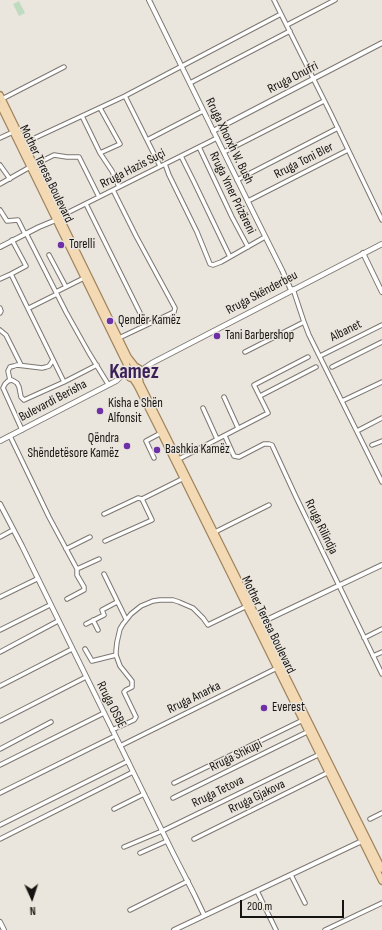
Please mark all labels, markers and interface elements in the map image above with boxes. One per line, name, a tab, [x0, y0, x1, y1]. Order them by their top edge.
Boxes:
street label: Rruga Onufri	[265, 59, 321, 97]
street label: Rruga Xhorxh W. Bush	[201, 95, 257, 187]
street label: Mother Teresa Boulevard	[16, 123, 76, 225]
street label: Rruga Toni Bler	[272, 139, 336, 183]
street label: Rruga Hazis Suçi	[98, 146, 168, 192]
street label: Rruga Ymer Prizëreni	[205, 149, 259, 237]
place label: Torelli	[69, 237, 95, 253]
marker: Torelli	[56, 240, 66, 250]
street label: Rruga Skënderbeu	[224, 268, 300, 318]
place label: Qendër Kamëz	[118, 313, 181, 329]
marker: Qendër Kamëz	[105, 316, 115, 326]
street label: Albanet	[328, 317, 364, 345]
place label: Tani Barbershop	[225, 328, 294, 344]
marker: Tani Barbershop	[212, 331, 222, 341]
district label: Kamez	[109, 360, 159, 386]
street label: Bulevardi Berisha	[16, 377, 90, 425]
place label: Kisha e Shën Alfonsit	[108, 396, 163, 427]
marker: Kisha e Shën Alfonsit	[95, 406, 105, 416]
place label: Qëndra Shëndetësore Kamëz	[27, 431, 119, 462]
marker: Qëndra Shëndetësore Kamëz	[122, 441, 132, 451]
place label: Bashkia Kamëz	[165, 442, 230, 458]
marker: Bashkia Kamëz	[152, 445, 162, 455]
street label: Rruga Rilindja	[301, 497, 341, 557]
street label: Mother Teresa Boulevard	[238, 574, 298, 676]
street label: Rruga Anarka	[165, 678, 223, 718]
street label: Rruga OSBE	[93, 679, 129, 731]
place label: Everest	[272, 700, 305, 716]
marker: Everest	[259, 703, 269, 713]
street label: Rruga Shkupi	[207, 737, 265, 775]
street label: Rruga Tetova	[189, 773, 247, 811]
street label: Rruga Gjakova	[226, 777, 288, 817]
north arrow	[12, 878, 52, 918]
scale bar	[242, 892, 346, 918]
text: 200 m	[247, 899, 272, 914]
text: N	[29, 904, 36, 917]

